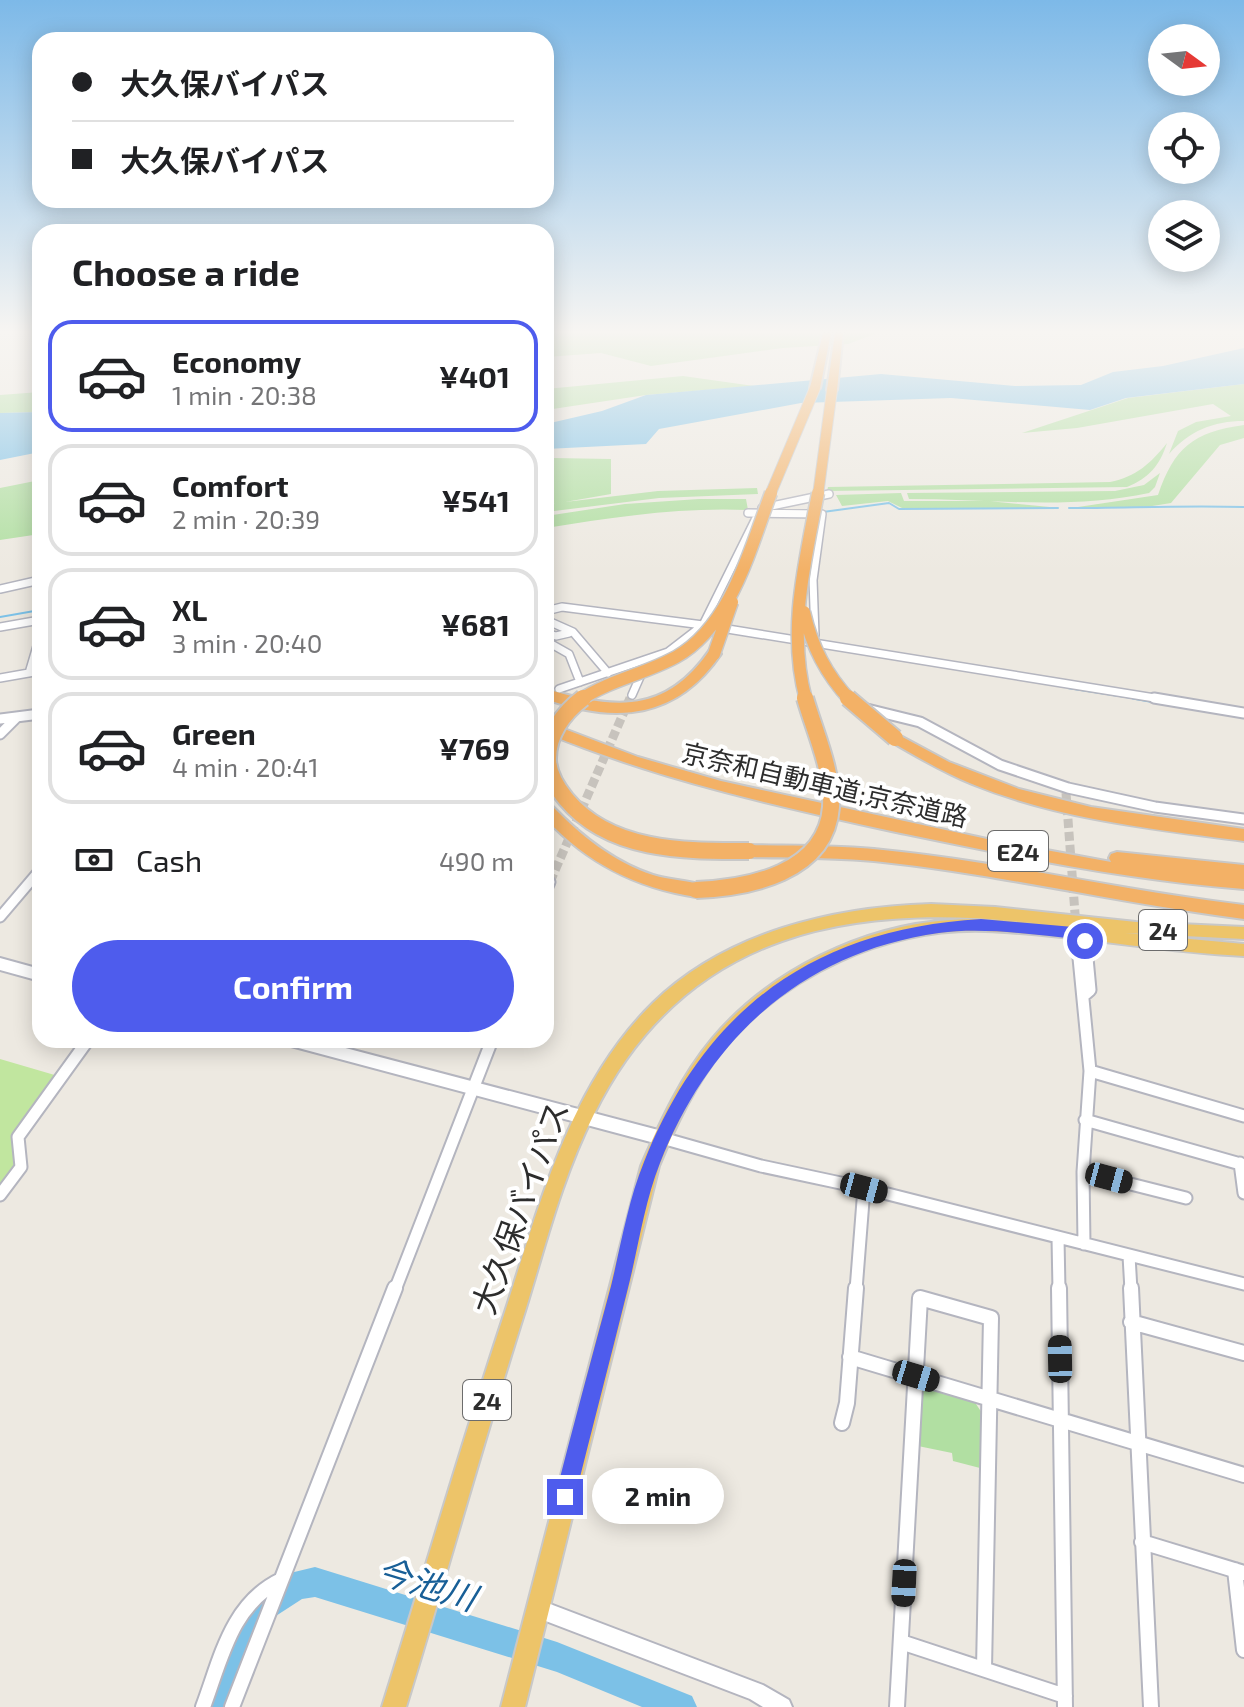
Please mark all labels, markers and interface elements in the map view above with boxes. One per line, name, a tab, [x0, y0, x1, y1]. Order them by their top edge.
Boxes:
north arrow	[1148, 24, 1220, 96]
map controls	[1148, 24, 1220, 272]
text: 大久保バイパス	[120, 65, 329, 101]
button: locate	[1148, 112, 1220, 184]
text: 大久保バイパス	[120, 142, 329, 178]
button: layers	[1148, 200, 1220, 272]
text: Choose a ride	[72, 250, 300, 293]
icon: car	[76, 340, 148, 412]
text: Economy	[172, 343, 301, 379]
text: ¥401	[439, 358, 510, 394]
text: 1 min · 20:38	[172, 379, 317, 410]
icon: car	[76, 464, 148, 536]
text: Comfort	[172, 467, 289, 503]
text: ¥541	[441, 482, 510, 518]
text: 2 min · 20:39	[172, 503, 320, 534]
icon: car	[76, 588, 148, 660]
text: XL	[172, 591, 207, 627]
text: ¥681	[441, 606, 510, 642]
text: 3 min · 20:40	[172, 627, 322, 658]
icon: car	[76, 712, 148, 784]
text: Green	[172, 715, 256, 751]
text: ¥769	[439, 730, 510, 766]
street label: 京奈和自動車道;京奈道路	[679, 736, 971, 832]
text: 4 min · 20:41	[172, 751, 319, 782]
road number: E24	[988, 831, 1048, 871]
icon: cash	[72, 838, 116, 882]
text: Cash	[136, 842, 202, 878]
text: 490 m	[439, 845, 514, 876]
road number: 24	[1139, 910, 1187, 950]
route start	[1067, 923, 1103, 959]
button: Confirm	[72, 940, 514, 1032]
street label: 大久保バイパス	[463, 1096, 575, 1318]
car	[1083, 1160, 1135, 1196]
car	[838, 1170, 890, 1206]
car	[1048, 1335, 1072, 1383]
car	[890, 1358, 942, 1394]
road number: 24	[463, 1380, 511, 1420]
callout: 2 min	[593, 1469, 725, 1525]
route end	[547, 1479, 583, 1515]
text: 2 min	[625, 1480, 691, 1511]
water label: 今池川	[372, 1548, 485, 1618]
car	[891, 1558, 917, 1608]

